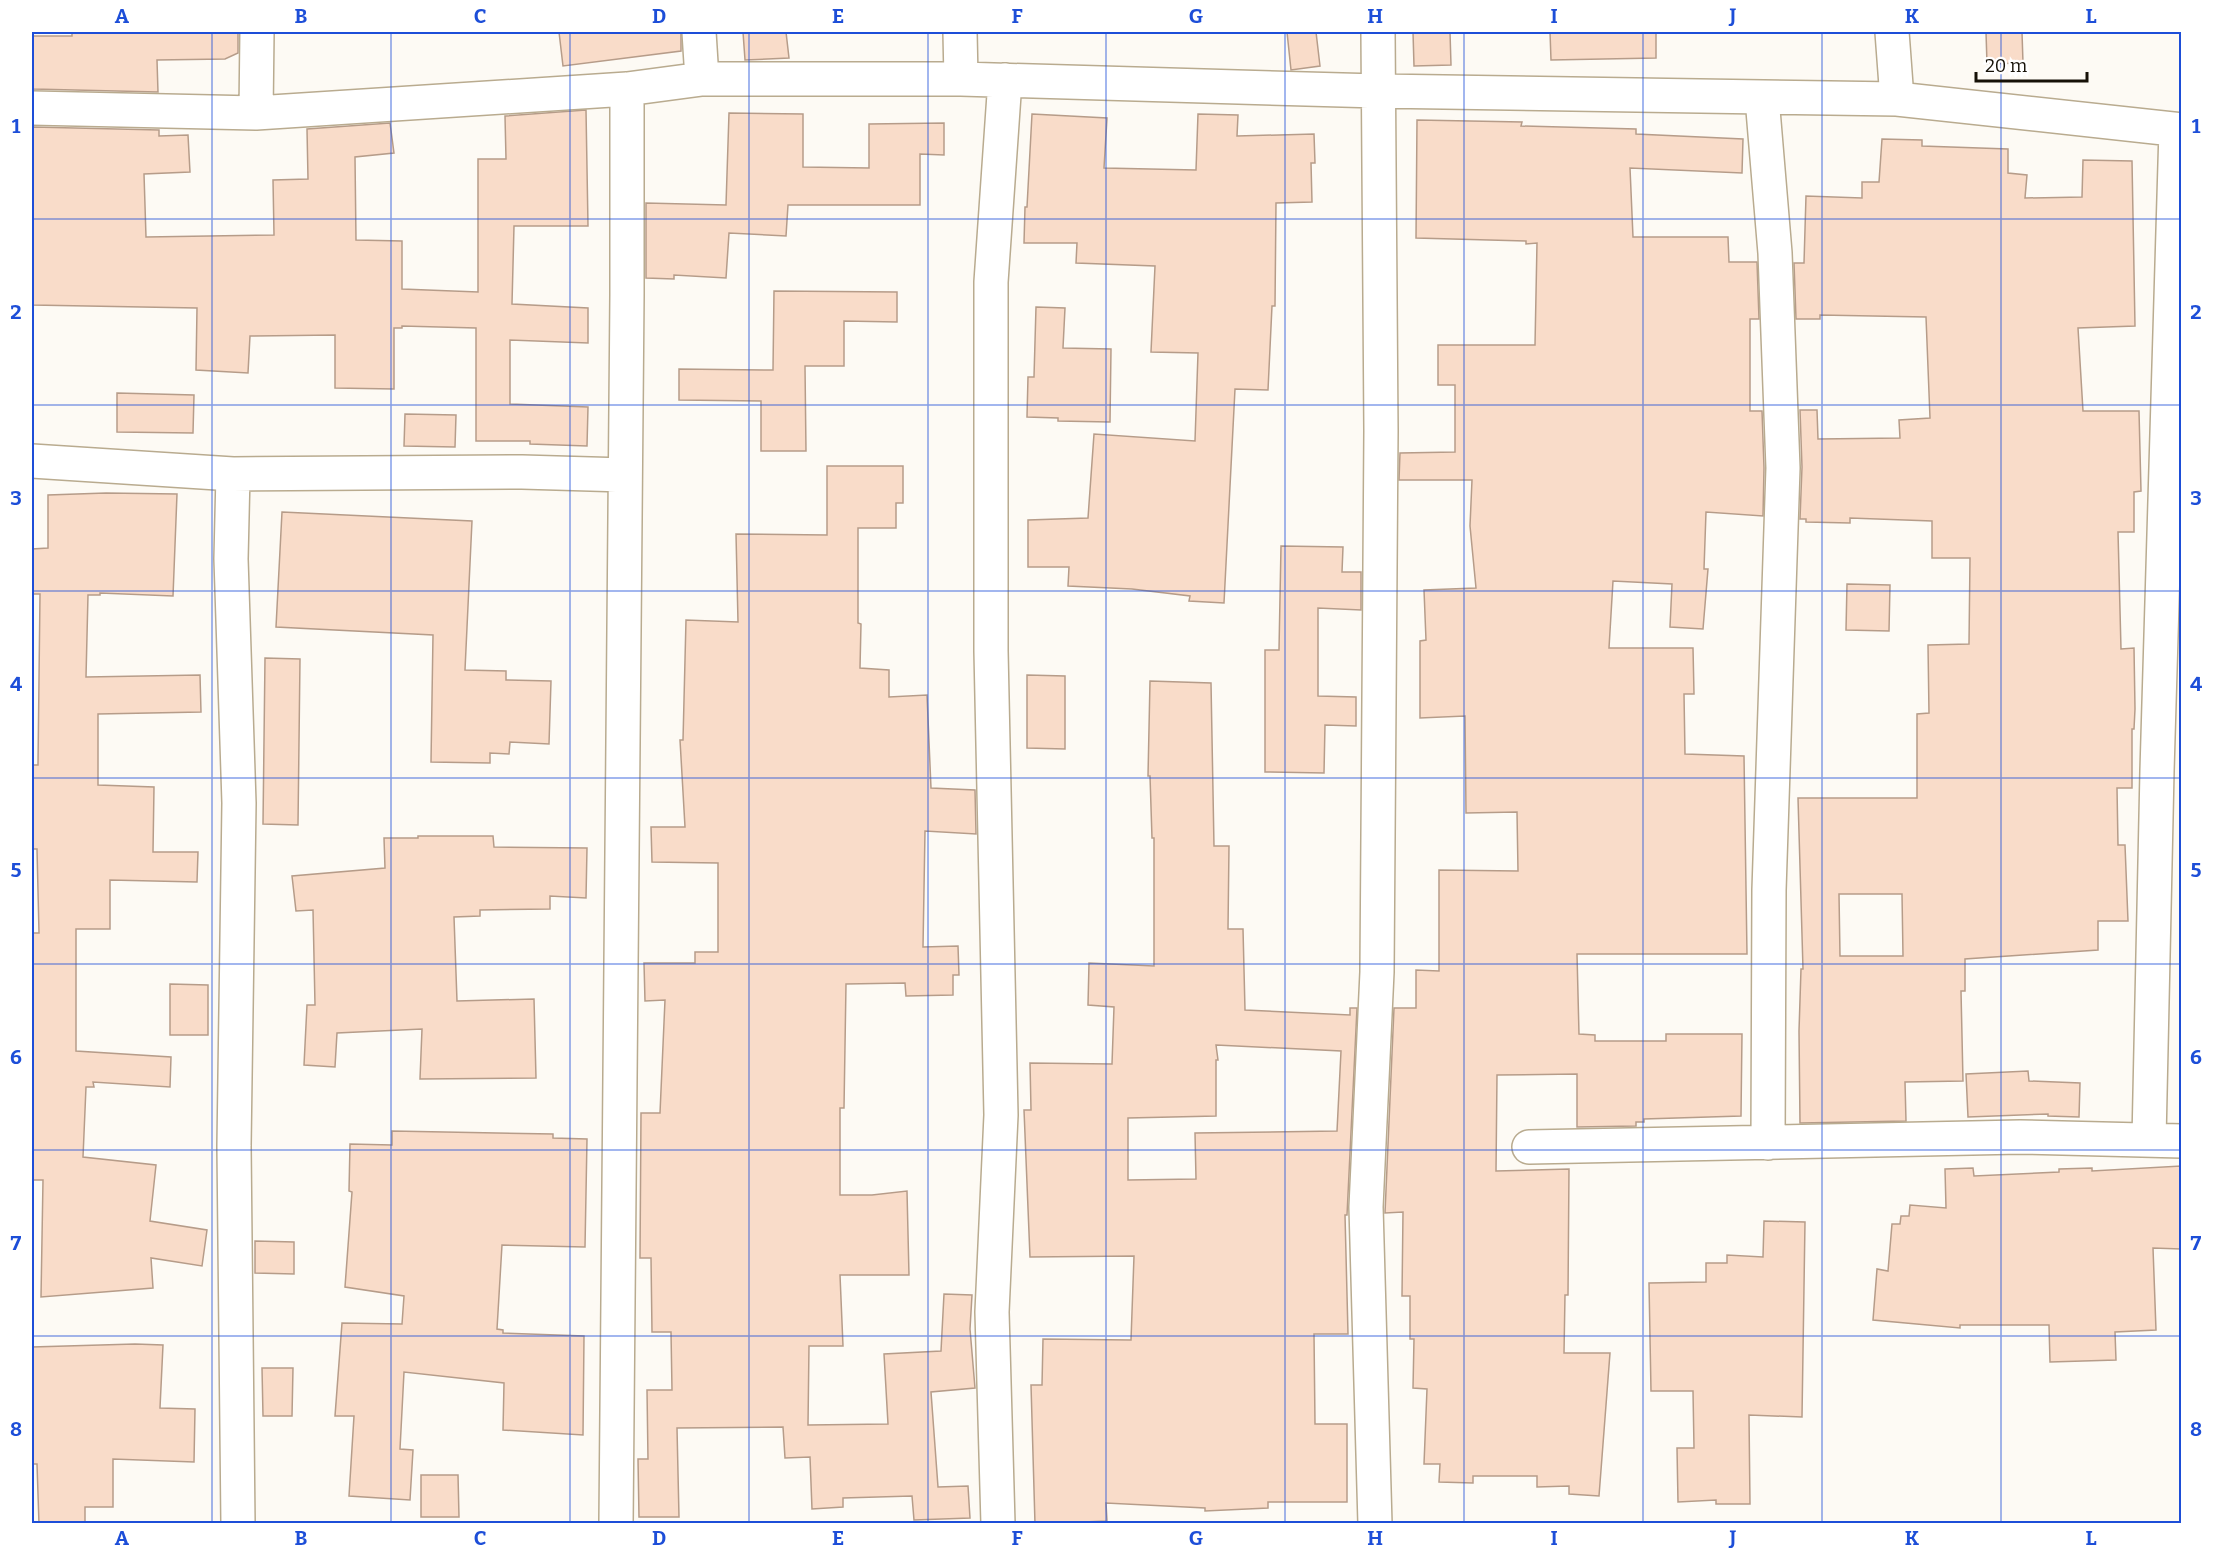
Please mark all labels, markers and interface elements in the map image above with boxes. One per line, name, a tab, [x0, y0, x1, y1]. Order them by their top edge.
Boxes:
text: A	[115, 4, 130, 28]
text: B	[295, 4, 308, 28]
text: C	[474, 4, 486, 28]
text: D	[652, 4, 666, 28]
text: E	[832, 4, 844, 28]
text: F	[1011, 4, 1023, 28]
text: G	[1189, 4, 1203, 28]
text: H	[1367, 4, 1383, 28]
text: I	[1550, 4, 1558, 28]
text: J	[1729, 4, 1737, 28]
text: K	[1905, 4, 1920, 28]
text: L	[2085, 4, 2097, 28]
scale bar	[1976, 45, 2087, 83]
text: 20 m	[1985, 55, 2027, 77]
text: 1	[12, 114, 21, 138]
text: 1	[2192, 114, 2201, 138]
text: 2	[10, 300, 22, 324]
text: 2	[2190, 300, 2202, 324]
text: 3	[10, 486, 22, 510]
text: 3	[2190, 486, 2202, 510]
text: 4	[10, 672, 22, 696]
text: 4	[2190, 672, 2202, 696]
text: 5	[11, 858, 22, 882]
text: 5	[2191, 858, 2202, 882]
text: 6	[10, 1045, 22, 1069]
text: 6	[2190, 1045, 2202, 1069]
text: 7	[11, 1231, 22, 1255]
text: 7	[2191, 1231, 2202, 1255]
text: 8	[10, 1417, 22, 1441]
text: 8	[2190, 1417, 2202, 1441]
text: A	[115, 1526, 130, 1550]
text: B	[295, 1526, 308, 1550]
text: C	[474, 1526, 486, 1550]
text: D	[652, 1526, 666, 1550]
text: E	[832, 1526, 844, 1550]
text: F	[1011, 1526, 1023, 1550]
text: G	[1189, 1526, 1203, 1550]
text: H	[1367, 1526, 1383, 1550]
text: I	[1550, 1526, 1558, 1550]
text: J	[1729, 1526, 1737, 1550]
text: K	[1905, 1526, 1920, 1550]
text: L	[2085, 1526, 2097, 1550]

